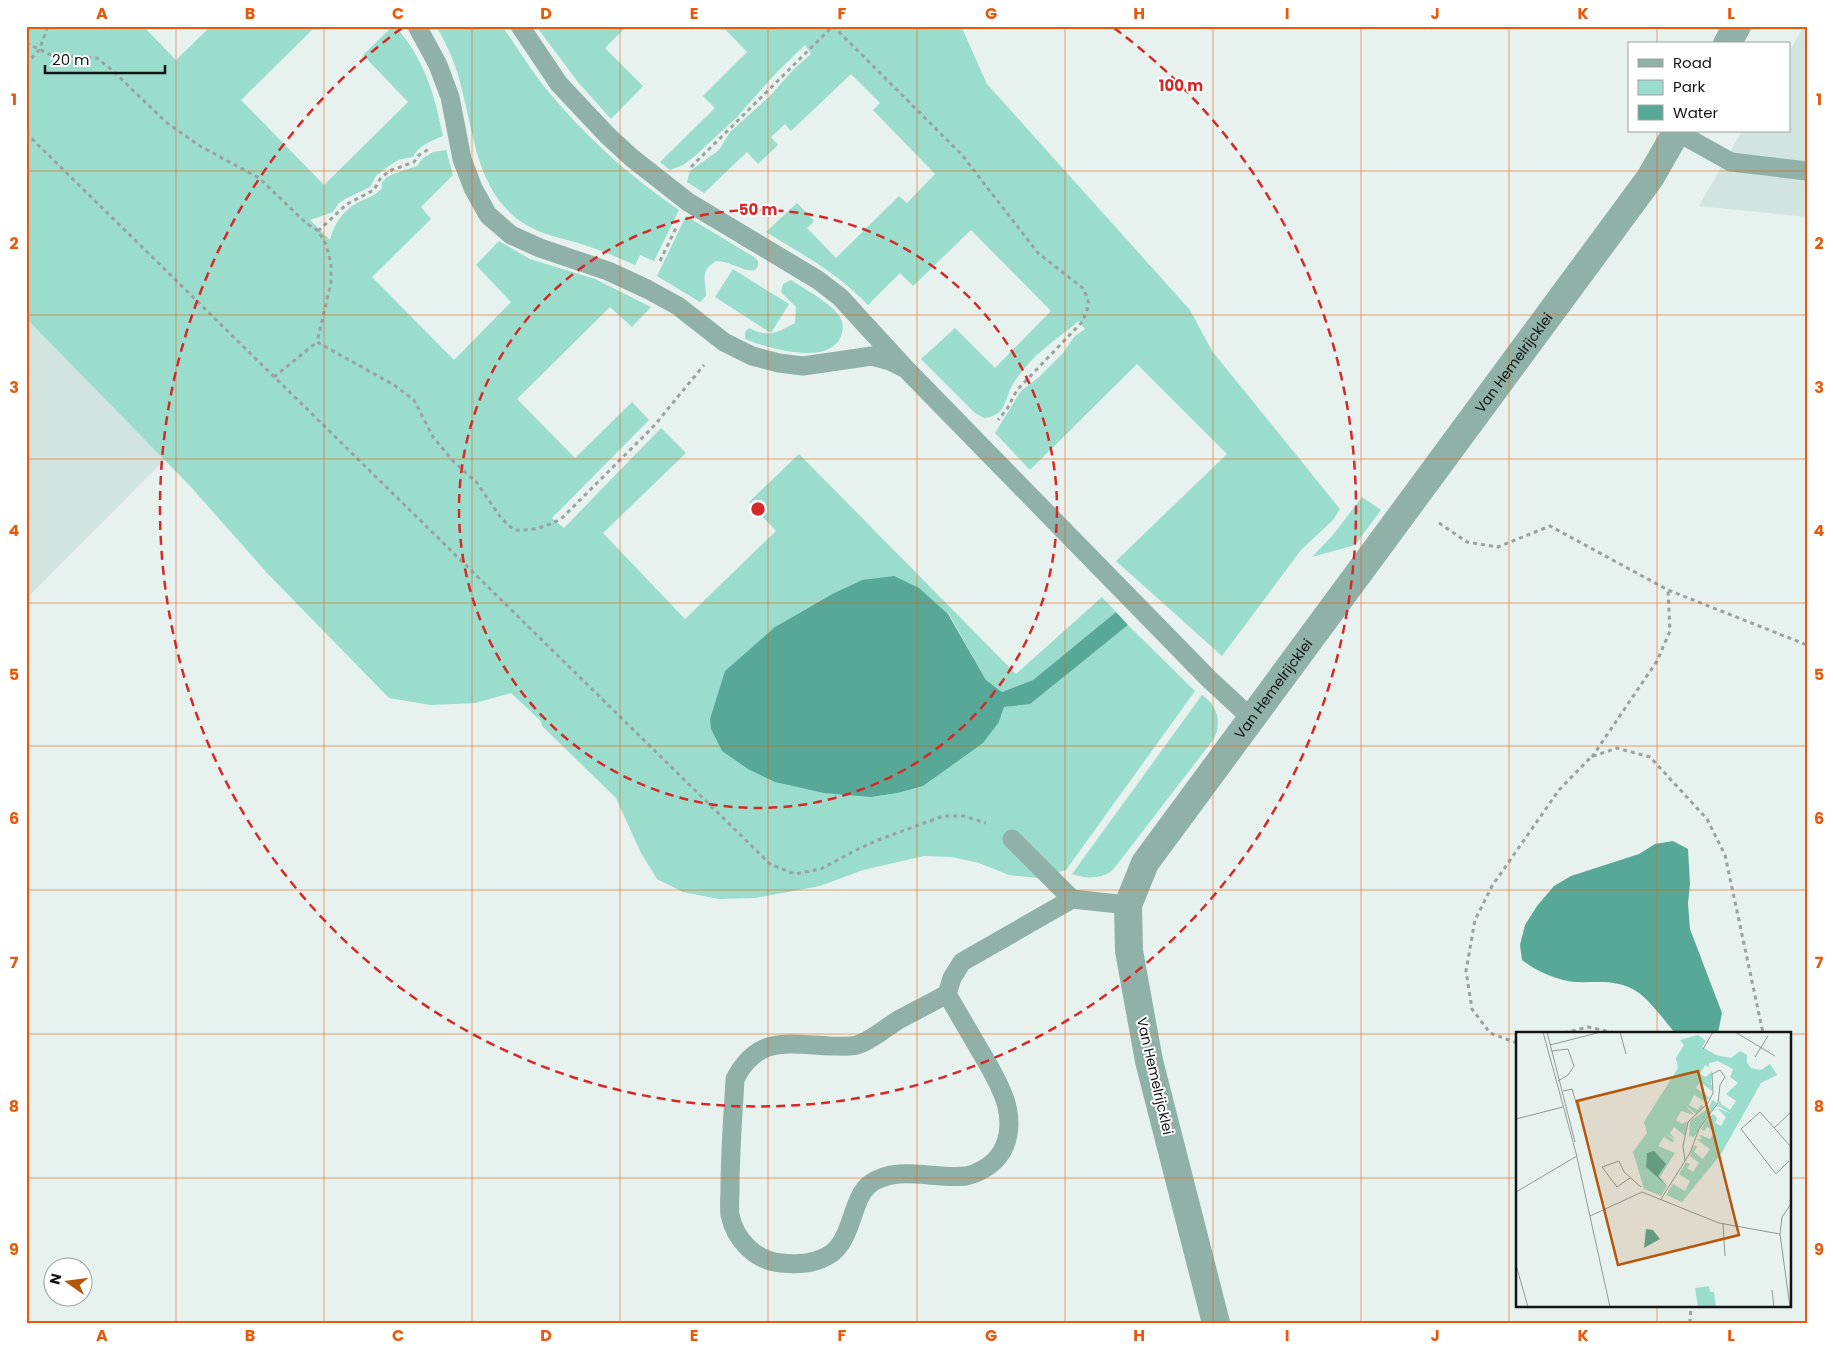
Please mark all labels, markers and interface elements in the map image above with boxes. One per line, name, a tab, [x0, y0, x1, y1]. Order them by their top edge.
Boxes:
text: A	[96, 2, 108, 25]
text: B	[245, 2, 255, 25]
text: C	[392, 2, 404, 25]
text: D	[540, 2, 552, 25]
text: E	[690, 2, 698, 25]
text: F	[838, 2, 847, 25]
text: G	[985, 2, 997, 25]
text: H	[1133, 2, 1145, 25]
text: I	[1285, 2, 1289, 25]
text: J	[1430, 2, 1440, 25]
text: K	[1577, 2, 1589, 25]
text: L	[1727, 2, 1735, 25]
scale bar	[45, 42, 165, 74]
legend	[1628, 42, 1790, 132]
text: 20 m	[52, 49, 90, 70]
text: Road	[1673, 52, 1712, 73]
text: 100 m	[1159, 75, 1203, 96]
text: Park	[1673, 76, 1705, 97]
text: 1	[11, 88, 17, 111]
text: 1	[1816, 88, 1822, 111]
text: Water	[1673, 102, 1719, 123]
text: 50 m	[739, 199, 777, 220]
text: 2	[9, 232, 19, 255]
text: 2	[1814, 232, 1824, 255]
street label: Van Hemelrijcklei	[1470, 309, 1557, 417]
text: 3	[9, 376, 19, 399]
text: 3	[1814, 376, 1824, 399]
centre of rings	[749, 500, 767, 518]
text: 4	[9, 519, 20, 542]
text: 4	[1814, 519, 1825, 542]
street label: Van Hemelrijcklei	[1230, 635, 1317, 743]
text: 5	[9, 663, 19, 686]
text: 5	[1814, 663, 1824, 686]
text: 6	[9, 807, 19, 830]
text: 6	[1814, 807, 1824, 830]
text: 7	[10, 951, 19, 974]
text: 7	[1815, 951, 1824, 974]
street label: Van Hemelrijcklei	[1132, 1015, 1178, 1137]
inset map	[1516, 1032, 1790, 1306]
text: 8	[9, 1095, 19, 1118]
text: 8	[1814, 1095, 1824, 1118]
text: 9	[9, 1238, 19, 1261]
text: 9	[1814, 1238, 1824, 1261]
north arrow	[42, 1256, 92, 1306]
text: N	[44, 1271, 66, 1286]
text: A	[96, 1324, 108, 1347]
text: B	[245, 1324, 255, 1347]
text: C	[392, 1324, 404, 1347]
text: D	[540, 1324, 552, 1347]
text: E	[690, 1324, 698, 1347]
text: F	[838, 1324, 847, 1347]
text: G	[985, 1324, 997, 1347]
text: H	[1133, 1324, 1145, 1347]
text: I	[1285, 1324, 1289, 1347]
text: J	[1430, 1324, 1440, 1347]
text: K	[1577, 1324, 1589, 1347]
text: L	[1727, 1324, 1735, 1347]

